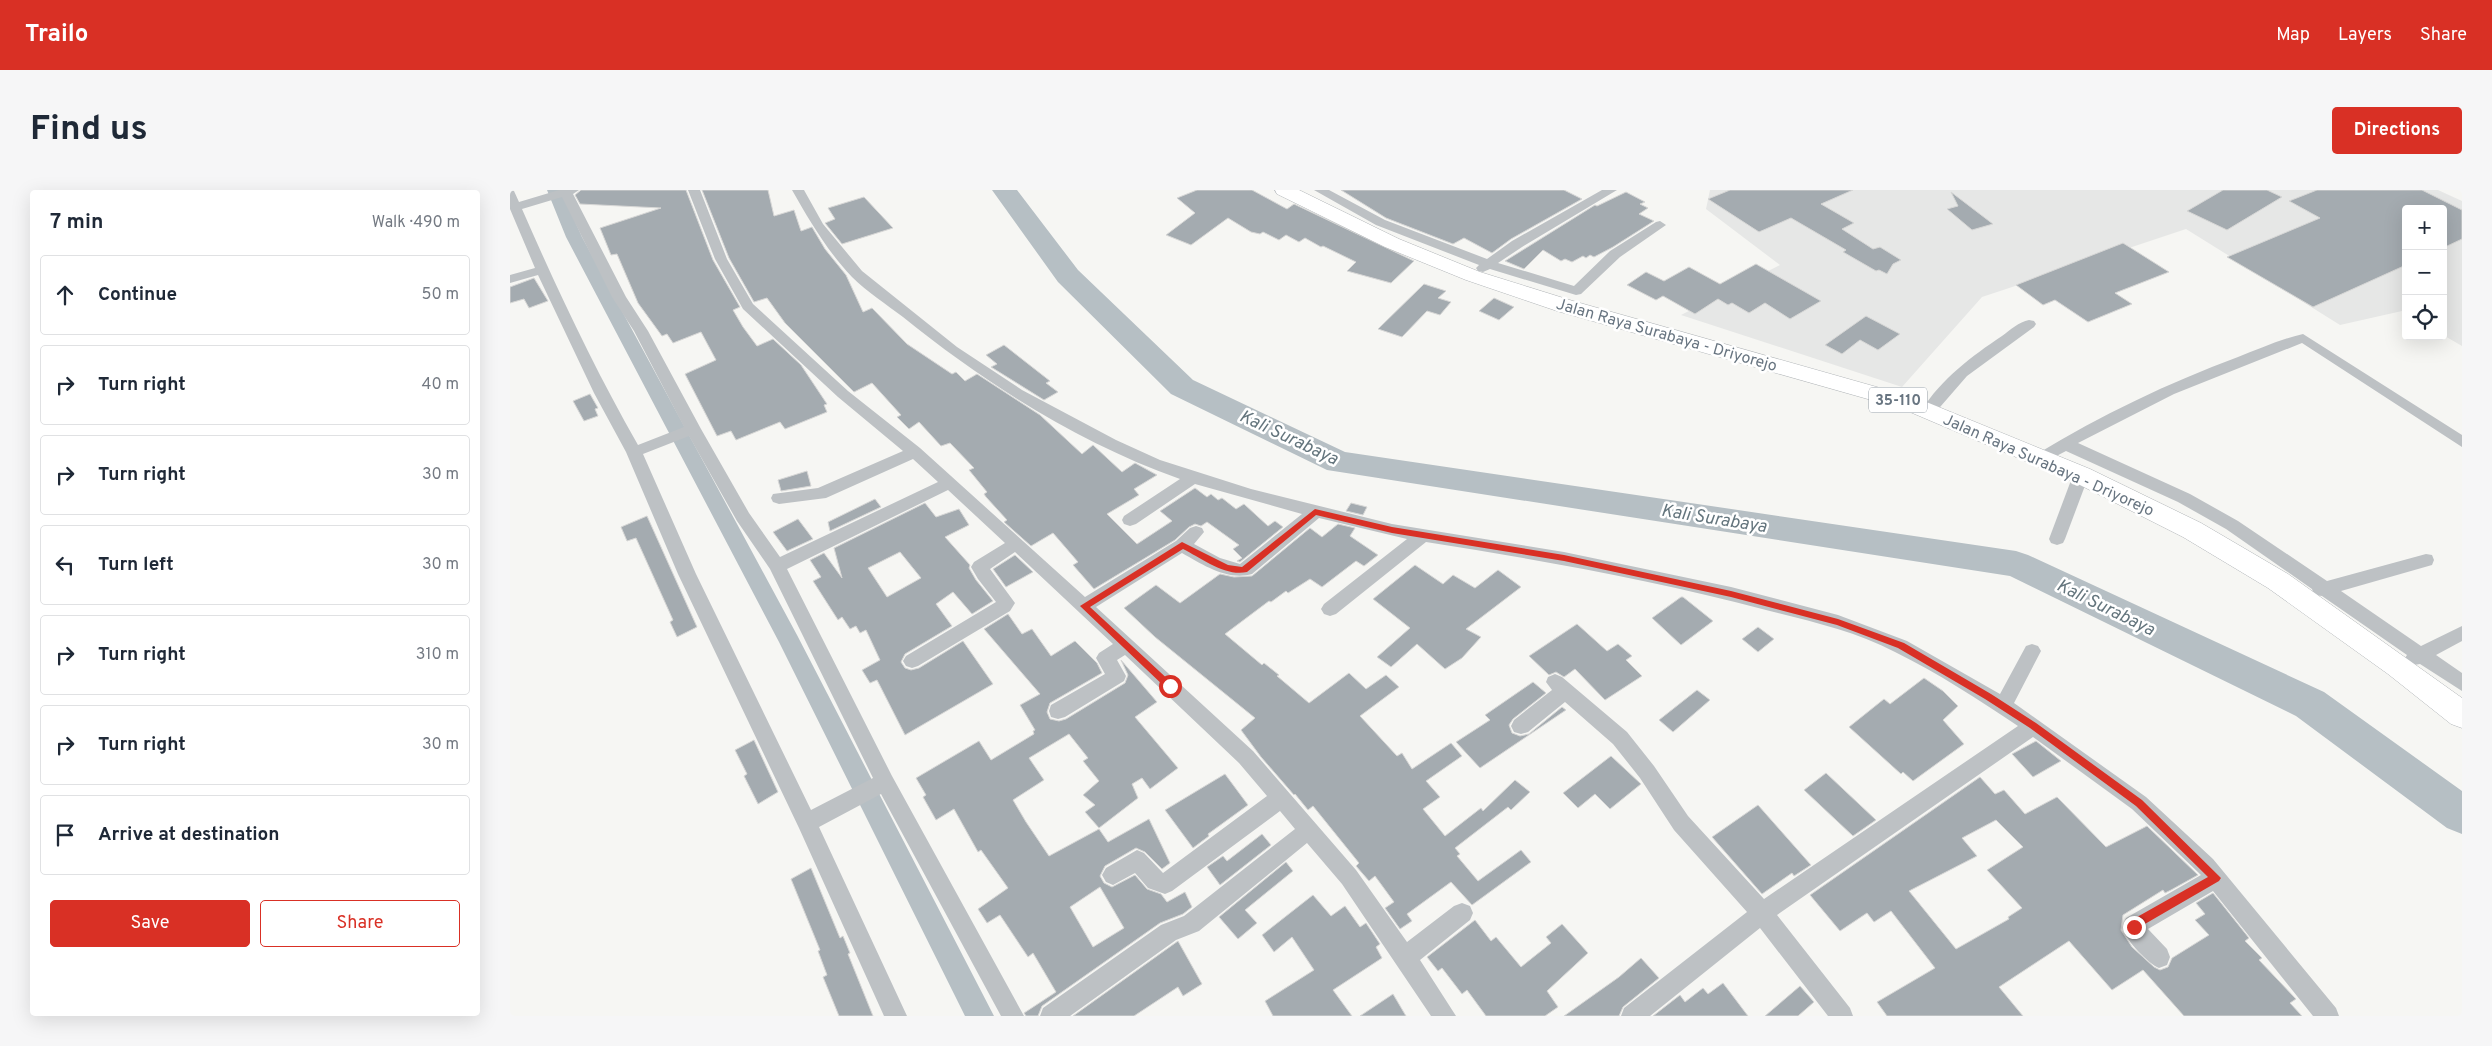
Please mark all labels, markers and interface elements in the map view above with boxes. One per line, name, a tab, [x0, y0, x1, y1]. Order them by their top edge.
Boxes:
text: Trailo	[25, 20, 88, 50]
text: Map	[2276, 24, 2310, 47]
text: Layers	[2338, 24, 2392, 47]
text: Share	[2420, 24, 2467, 47]
button: Directions	[2332, 107, 2462, 154]
text: Find us	[30, 108, 148, 152]
map controls	[2402, 205, 2447, 340]
button: +	[2402, 205, 2447, 250]
text: 7 min	[50, 209, 103, 236]
text: Walk · 490 m	[372, 213, 460, 233]
button: −	[2402, 250, 2447, 295]
icon: ahead	[51, 281, 79, 309]
text: Continue	[98, 283, 177, 307]
text: 50 m	[422, 285, 459, 305]
street label: Jalan Raya Surabaya - Driyorejo	[1554, 295, 1779, 377]
button: locate	[2402, 295, 2447, 340]
icon: right	[51, 371, 79, 399]
text: Turn right	[98, 373, 186, 397]
text: 40 m	[421, 375, 459, 395]
road number: 35-110	[1869, 388, 1927, 412]
water label: Kali Surabaya	[1235, 405, 1342, 472]
street label: Jalan Raya Surabaya - Driyorejo	[1940, 410, 2157, 522]
icon: right	[51, 461, 79, 489]
text: Turn right	[98, 463, 186, 487]
text: 30 m	[422, 465, 459, 485]
water label: Kali Surabaya	[1659, 500, 1769, 539]
icon: left	[51, 551, 79, 579]
text: Turn left	[98, 553, 174, 577]
text: 30 m	[422, 555, 459, 575]
water label: Kali Surabaya	[2053, 575, 2159, 642]
icon: right	[51, 641, 79, 669]
text: Turn right	[98, 643, 186, 667]
text: 310 m	[416, 645, 459, 665]
route start	[1159, 675, 1182, 698]
icon: right	[51, 731, 79, 759]
text: Turn right	[98, 733, 186, 757]
text: 30 m	[422, 735, 459, 755]
icon: arrive	[51, 821, 79, 849]
text: Arrive at destination	[98, 823, 279, 847]
button: Save	[50, 900, 250, 947]
button: Share	[260, 900, 460, 947]
route end	[2123, 916, 2146, 939]

